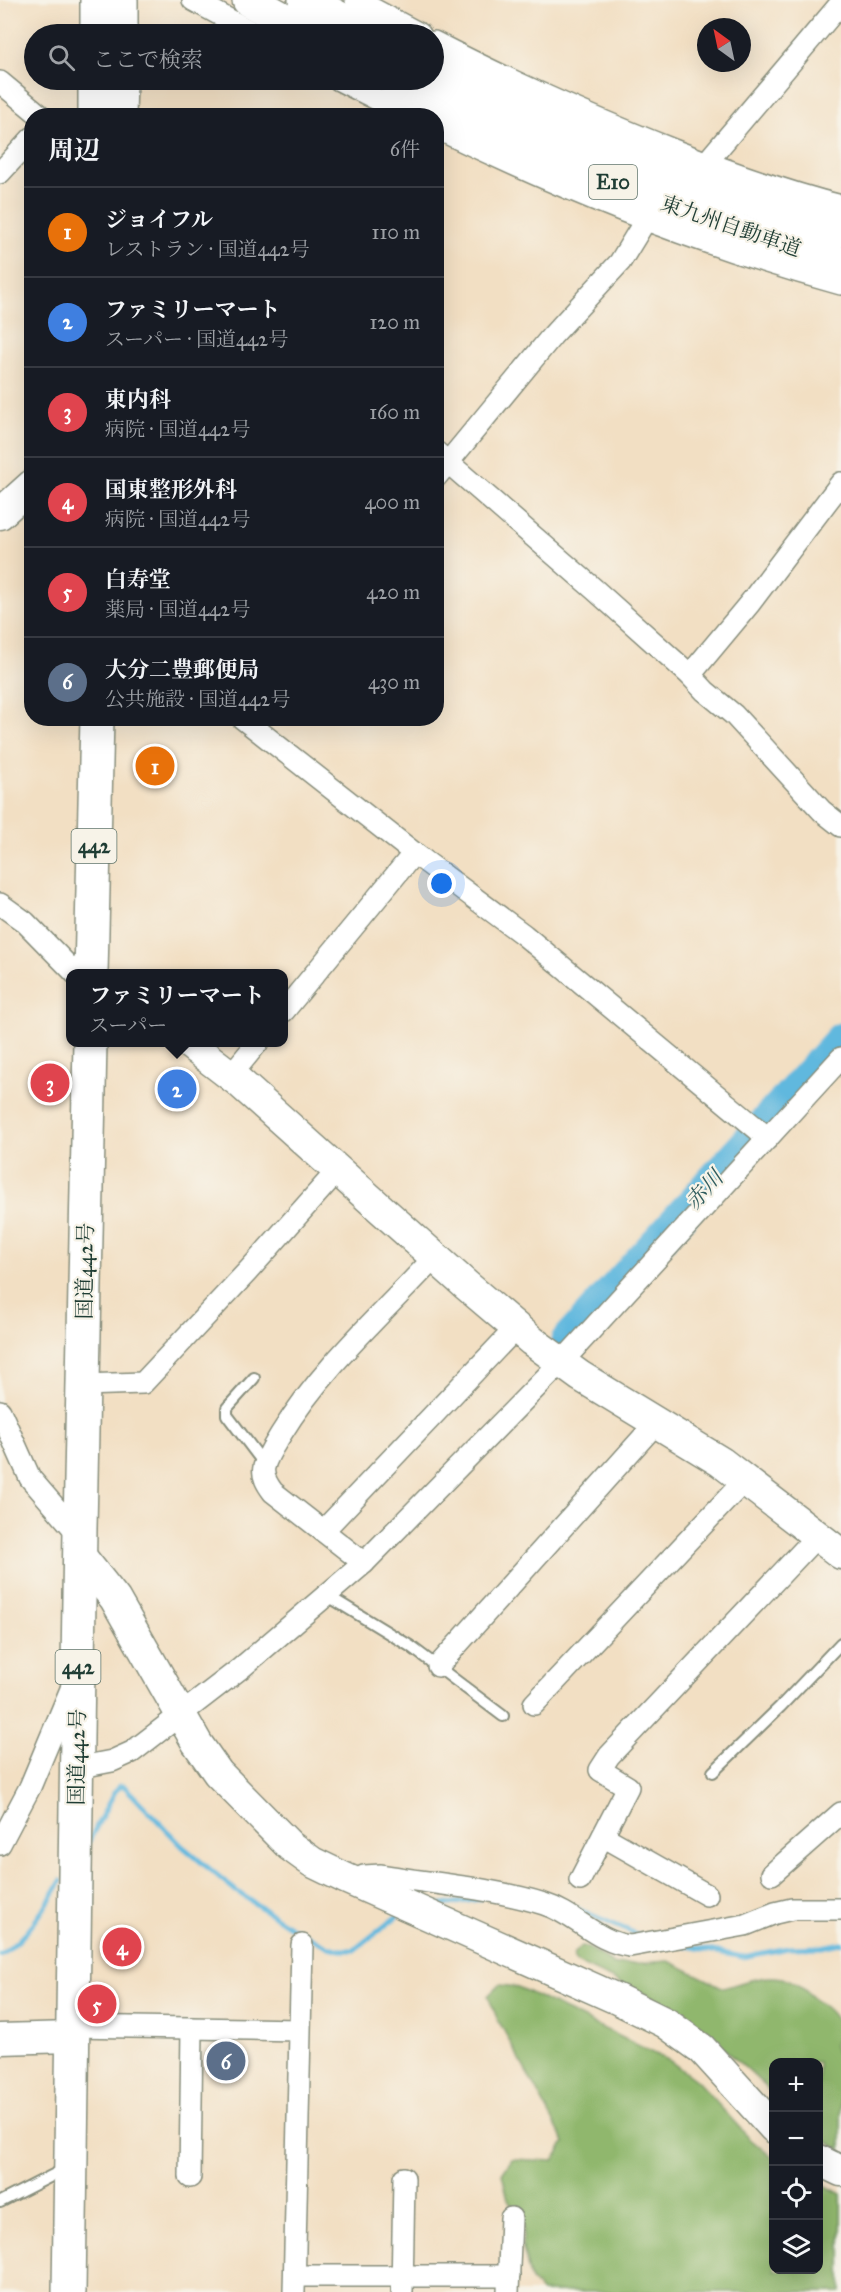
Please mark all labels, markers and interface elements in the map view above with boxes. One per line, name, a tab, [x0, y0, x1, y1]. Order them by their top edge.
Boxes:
north arrow	[697, 18, 751, 72]
search box	[24, 24, 444, 90]
icon: search	[45, 41, 78, 74]
text: ここで検索	[93, 46, 203, 73]
text: 周辺	[48, 134, 100, 166]
text: 6件	[390, 137, 420, 161]
road number: E10	[589, 165, 637, 199]
street label: 東九州自動車道	[657, 190, 805, 262]
text: ジョイフル	[105, 206, 213, 233]
text: 1	[64, 220, 71, 244]
text: 110 m	[372, 220, 420, 244]
text: レストラン · 国道442号	[105, 237, 310, 261]
text: ファミリーマート	[105, 296, 281, 323]
text: 2	[63, 310, 72, 334]
text: 120 m	[369, 310, 420, 334]
text: スーパー · 国道442号	[105, 327, 288, 351]
text: 東内科	[105, 386, 171, 413]
text: 3	[64, 400, 72, 424]
text: 160 m	[369, 400, 420, 424]
text: 病院 · 国道442号	[105, 417, 250, 441]
text: 国東整形外科	[105, 476, 237, 503]
text: 4	[62, 490, 73, 514]
text: 400 m	[364, 490, 420, 514]
text: 病院 · 国道442号	[105, 507, 250, 531]
text: 白寿堂	[105, 566, 171, 593]
text: 5	[63, 580, 72, 604]
text: 420 m	[366, 580, 420, 604]
text: 薬局 · 国道442号	[105, 597, 250, 621]
text: 大分二豊郵便局	[105, 656, 259, 683]
text: 6	[62, 670, 73, 694]
text: 430 m	[368, 670, 420, 694]
text: 公共施設 · 国道442号	[105, 687, 290, 711]
pin: 1	[136, 744, 174, 789]
road number: 442	[72, 829, 116, 863]
your location	[427, 869, 456, 898]
popup	[66, 969, 288, 1047]
text: ファミリーマート	[89, 982, 265, 1009]
text: スーパー	[89, 1013, 167, 1037]
pin: 3	[31, 1060, 70, 1106]
pin: 2	[158, 1066, 196, 1112]
water label: 赤川	[679, 1163, 730, 1215]
street label: 国道442号	[71, 1222, 99, 1320]
road number: 442	[56, 1650, 100, 1684]
street label: 国道442号	[63, 1708, 91, 1806]
pin: 4	[102, 1924, 142, 1970]
pin: 5	[78, 1982, 116, 2026]
pin: 6	[206, 2038, 246, 2084]
map controls	[769, 2058, 823, 2274]
button: +	[769, 2058, 823, 2112]
button: −	[769, 2112, 823, 2166]
button: locate	[769, 2166, 823, 2220]
button: layers	[769, 2220, 823, 2274]

